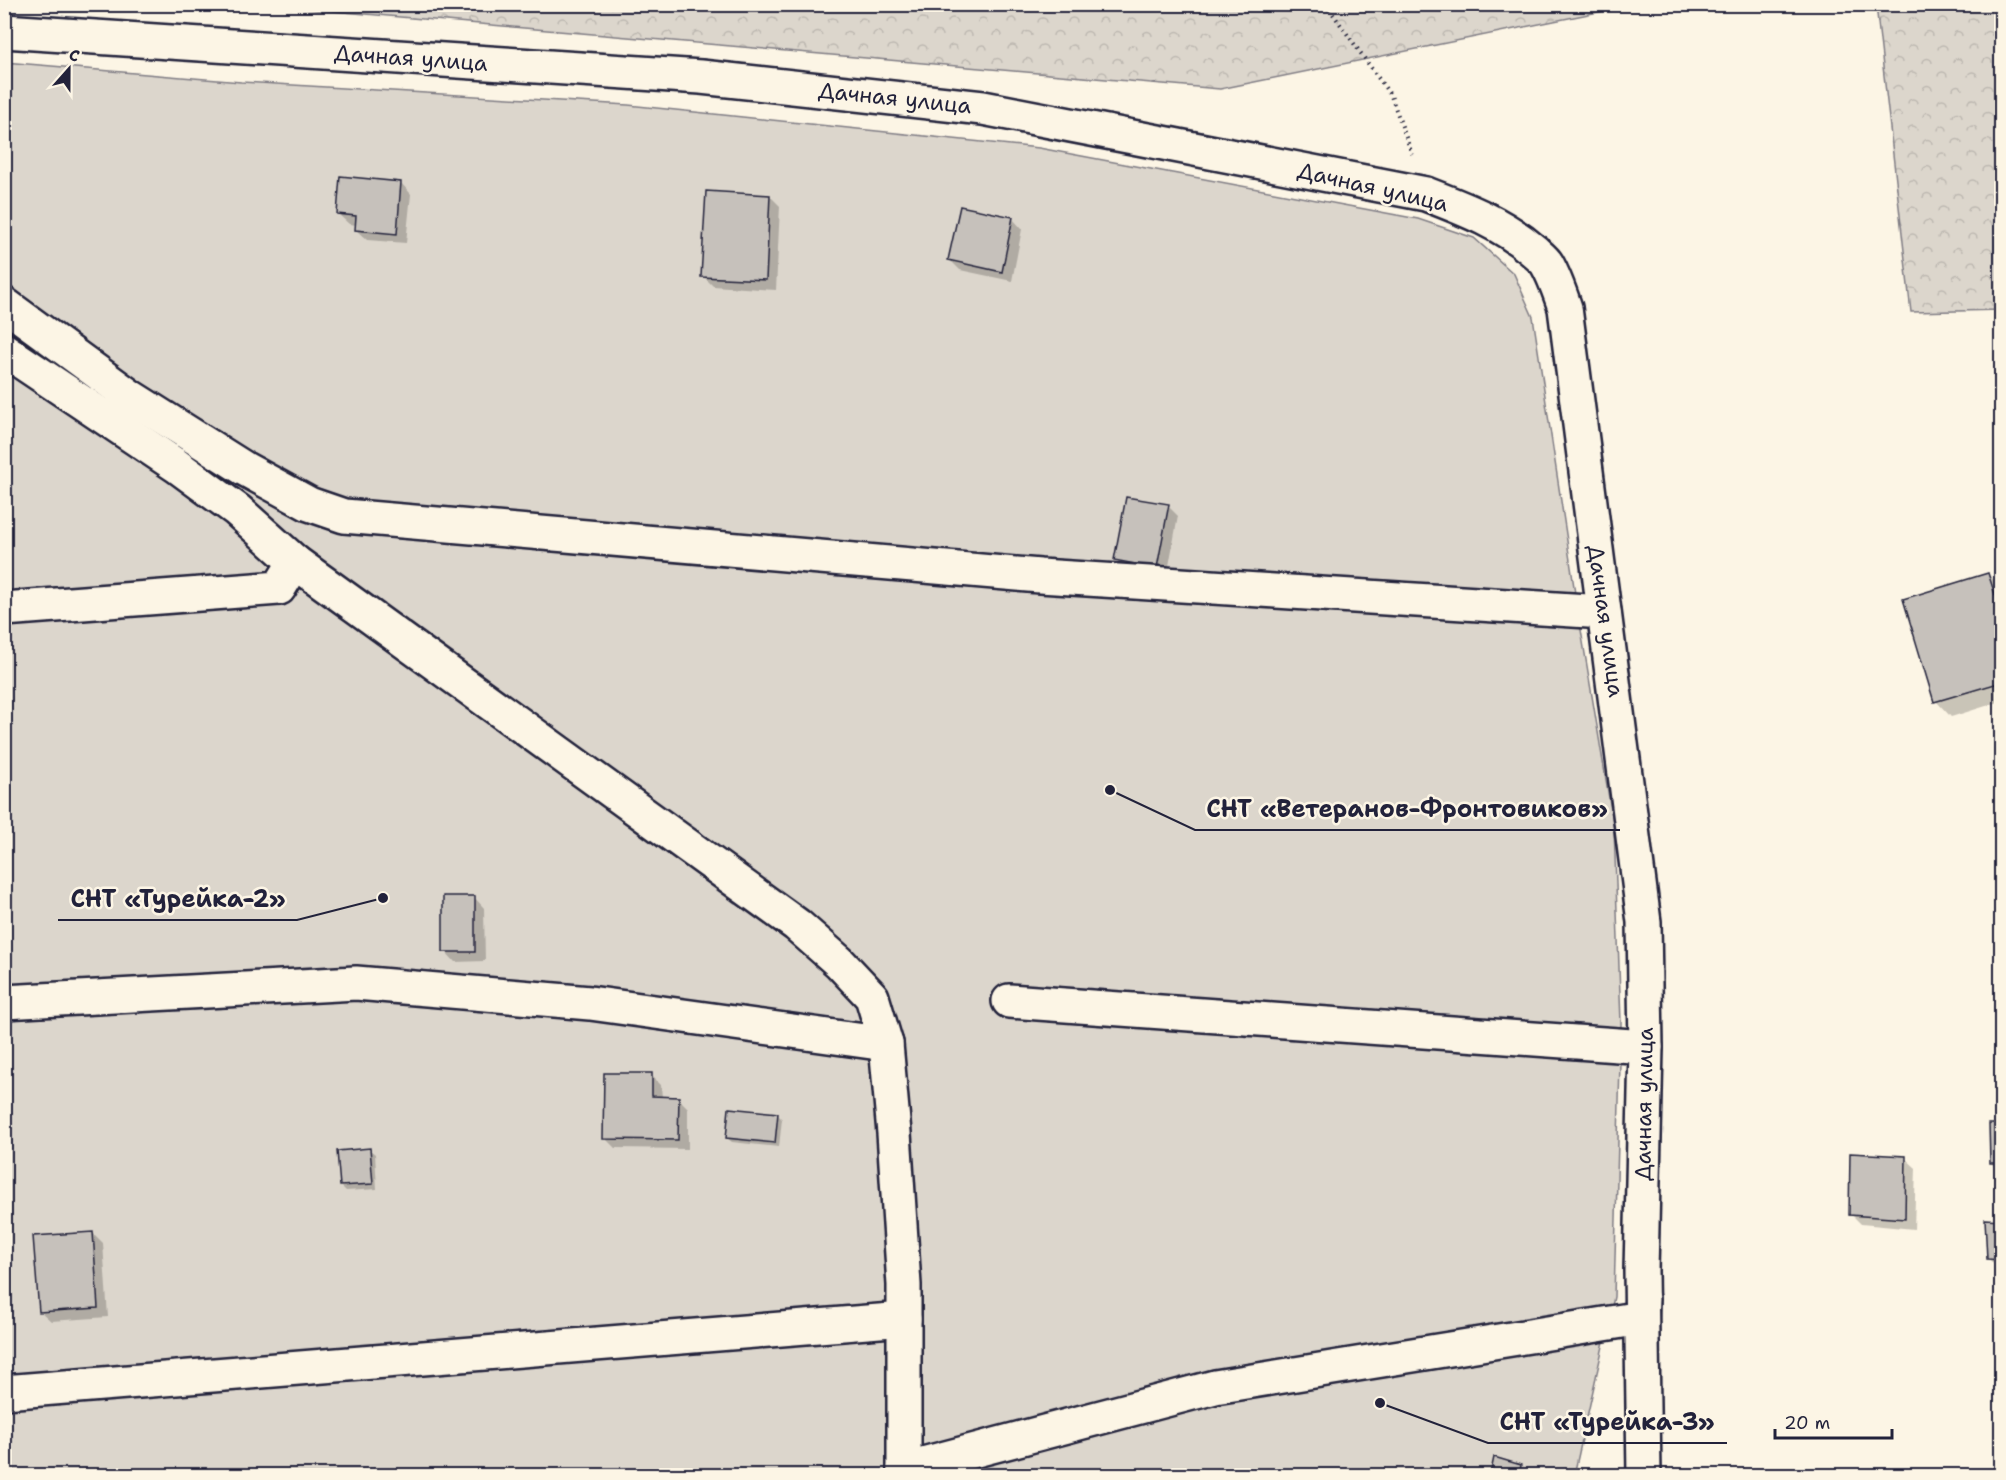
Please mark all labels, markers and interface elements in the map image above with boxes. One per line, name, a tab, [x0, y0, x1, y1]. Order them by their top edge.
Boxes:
street label: Дачная улица	[333, 38, 489, 78]
north arrow	[39, 39, 99, 99]
text: С	[66, 44, 83, 67]
street label: Дачная улица	[817, 76, 973, 120]
street label: Дачная улица	[1295, 156, 1451, 218]
street label: Дачная улица	[1581, 543, 1631, 699]
callout: СНТ «Ветеранов-Фронтовиков»	[1195, 788, 1620, 830]
text: СНТ «Ветеранов-Фронтовиков»	[1206, 793, 1608, 825]
callout: СНТ «Турейка-2»	[58, 878, 297, 920]
text: СНТ «Турейка-2»	[70, 883, 286, 915]
street label: Дачная улица	[1628, 1027, 1660, 1181]
callout: СНТ «Турейка-3»	[1488, 1401, 1727, 1443]
scale bar	[1775, 1402, 1892, 1440]
text: СНТ «Турейка-3»	[1500, 1406, 1714, 1438]
text: 20 m	[1784, 1411, 1830, 1435]

